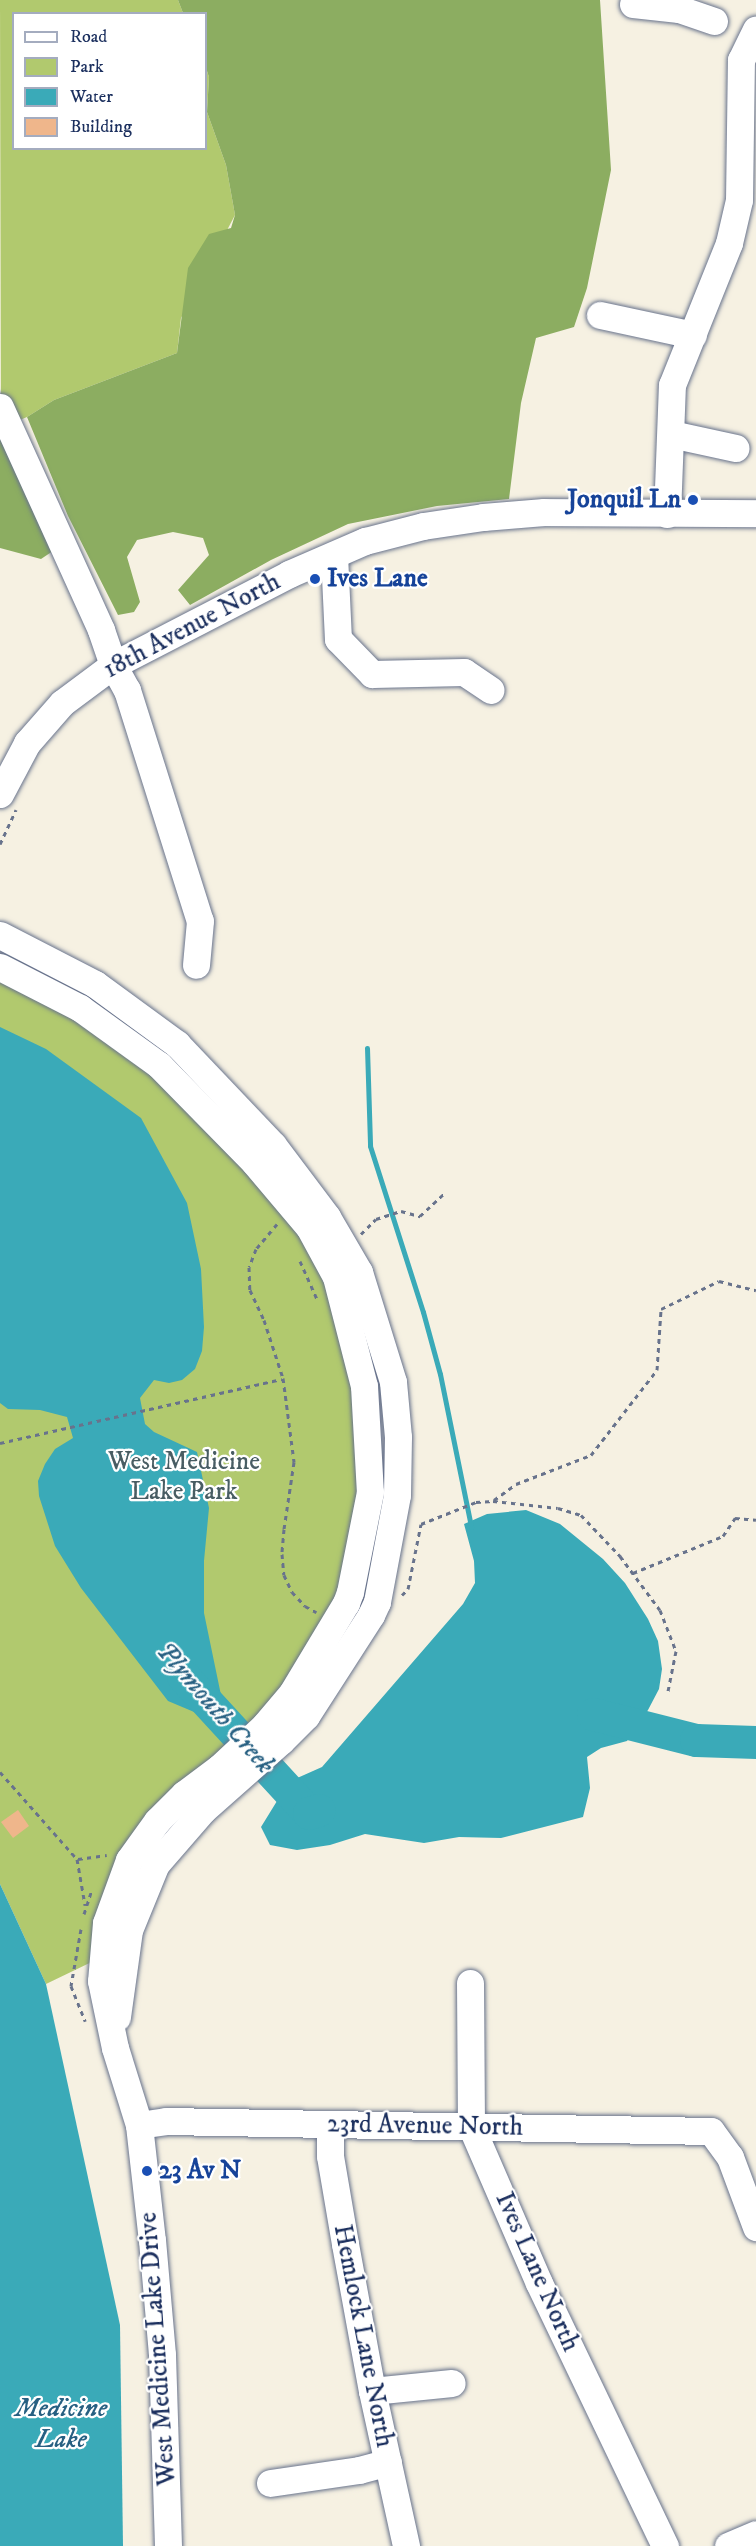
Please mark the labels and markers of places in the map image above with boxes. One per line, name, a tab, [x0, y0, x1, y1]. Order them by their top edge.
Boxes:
place label: Jonquil Ln	[567, 484, 681, 516]
marker: Jonquil Ln	[686, 493, 700, 507]
place label: Ives Lane	[327, 563, 428, 595]
marker: Ives Lane	[308, 572, 322, 586]
place label: 23 Av N	[159, 2155, 241, 2187]
marker: 23 Av N	[140, 2164, 154, 2178]

